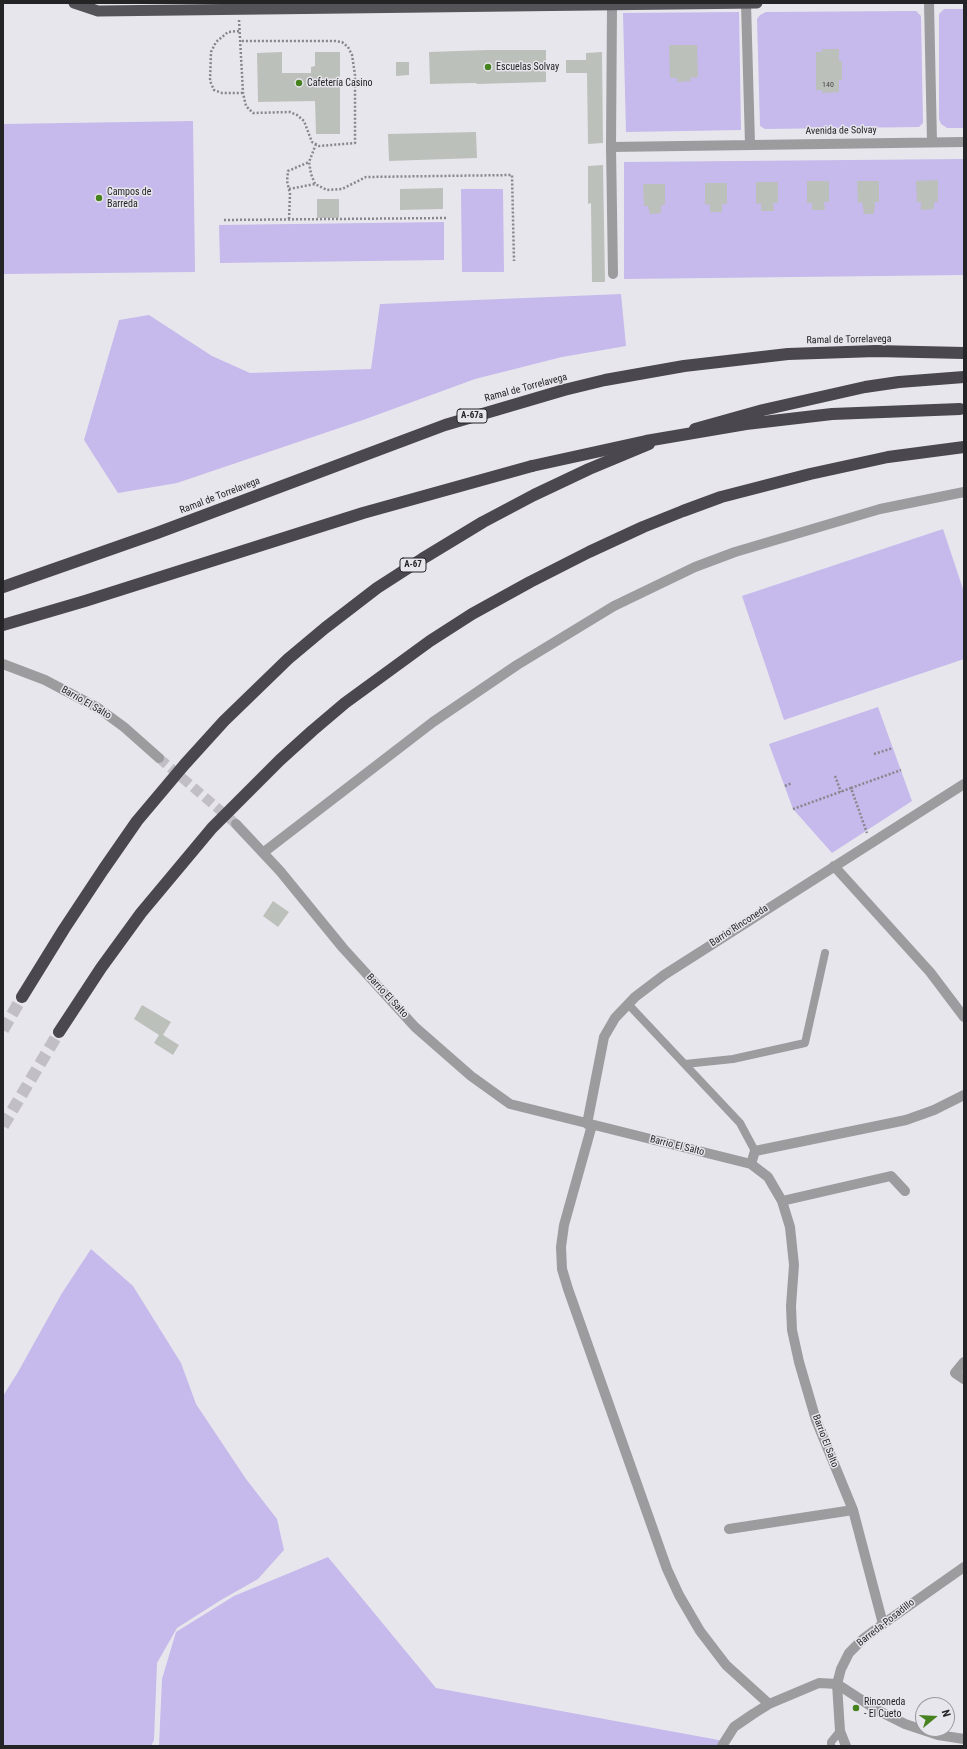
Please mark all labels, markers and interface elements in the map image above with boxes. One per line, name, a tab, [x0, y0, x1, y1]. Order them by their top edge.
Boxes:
place label: Escuelas Solvay	[496, 61, 559, 73]
marker: Escuelas Solvay	[483, 62, 493, 72]
place label: Cafetería Casino	[307, 77, 373, 89]
marker: Cafetería Casino	[294, 78, 304, 88]
house number: 140	[822, 80, 834, 90]
street label: Avenida de Solvay	[805, 124, 877, 138]
place label: Campos de Barreda	[107, 186, 151, 210]
marker: Campos de Barreda	[94, 193, 104, 203]
street label: Ramal de Torrelavega	[806, 333, 892, 347]
street label: Ramal de Torrelavega	[483, 371, 569, 405]
road number: A-67a	[457, 409, 487, 423]
street label: Ramal de Torrelavega	[178, 475, 262, 517]
road number: A-67	[400, 558, 426, 572]
street label: Barrio El Salto	[59, 684, 113, 722]
street label: Barrio Rinconeda	[708, 903, 770, 949]
street label: Barrio El Salto	[364, 972, 410, 1020]
street label: Barrio El Salto	[649, 1133, 705, 1159]
street label: Barrio El Salto	[809, 1413, 841, 1469]
street label: Barreda-Posadillo	[855, 1597, 917, 1649]
place label: Rinconeda - El Cueto	[864, 1696, 905, 1720]
north arrow	[915, 1697, 955, 1737]
marker: Rinconeda - El Cueto	[851, 1703, 861, 1713]
text: N	[939, 1708, 953, 1719]

